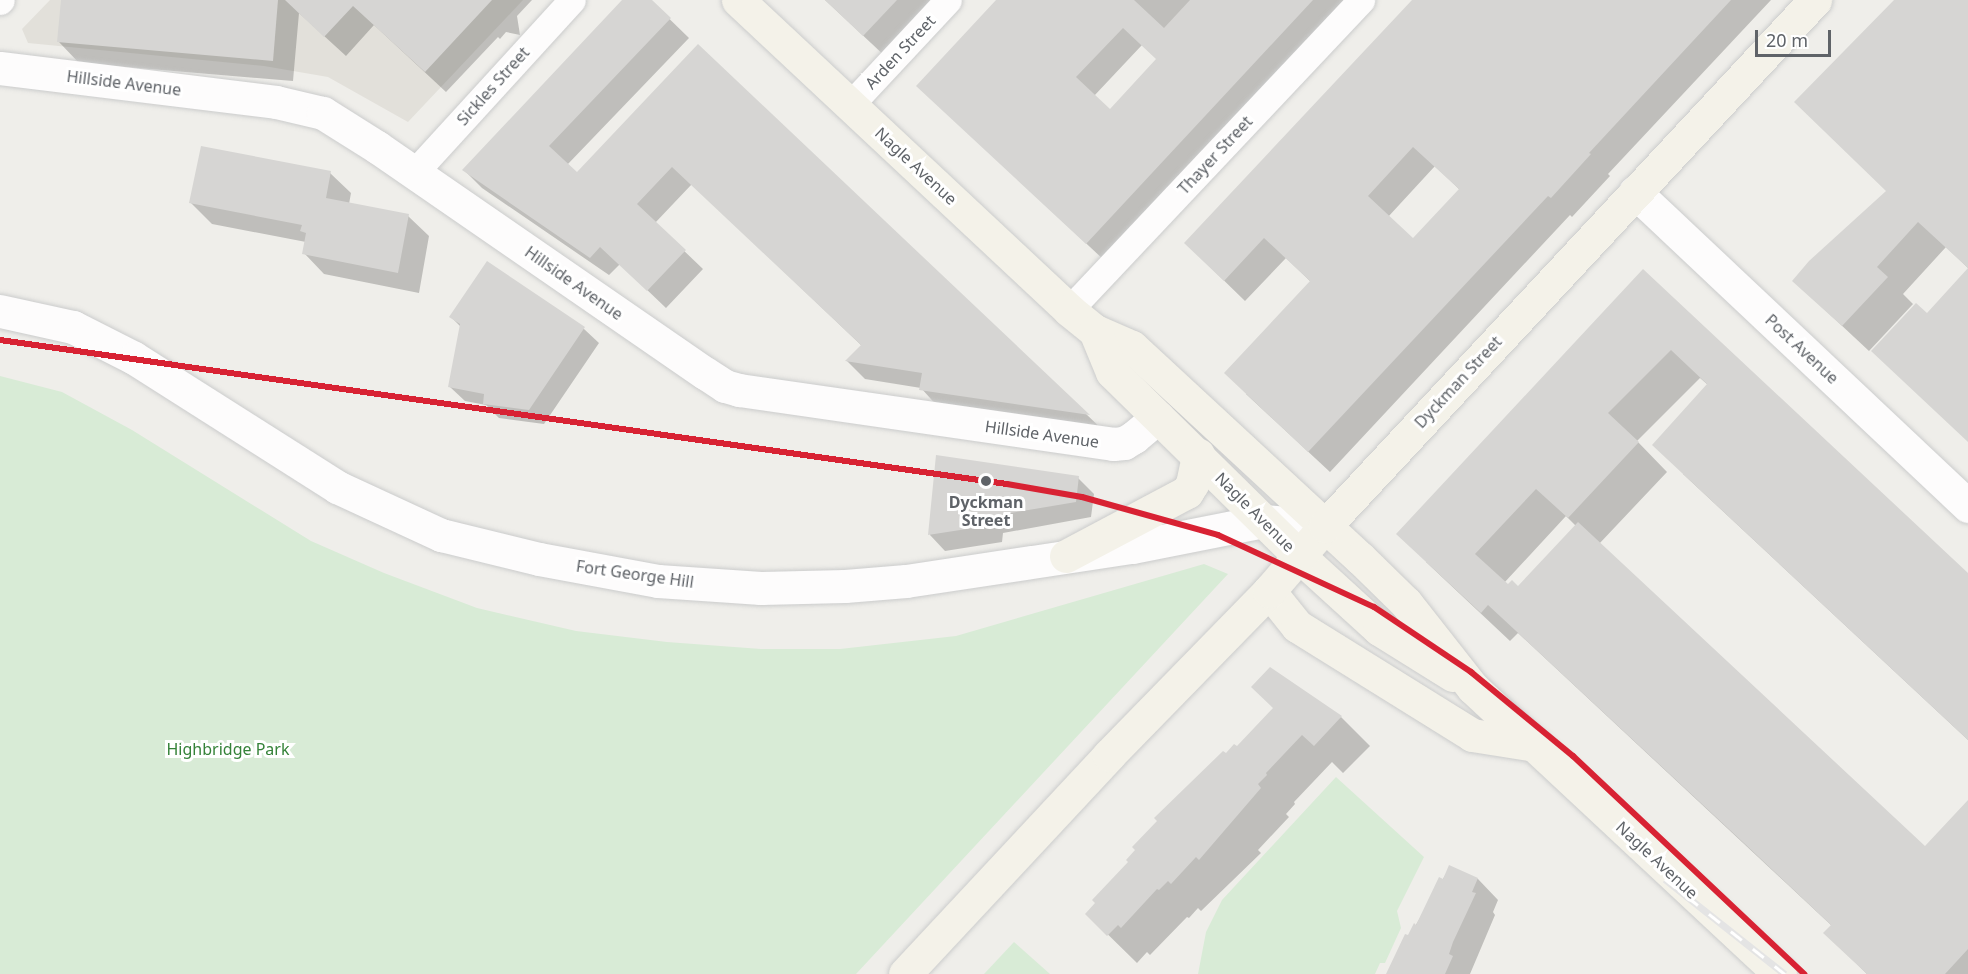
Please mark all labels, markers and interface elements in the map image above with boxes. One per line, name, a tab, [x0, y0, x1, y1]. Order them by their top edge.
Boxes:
street label: Arden Street	[861, 11, 939, 93]
scale bar	[1758, 18, 1834, 56]
text: 20 m	[1766, 28, 1808, 52]
street label: Sickles Street	[453, 43, 533, 129]
street label: Hillside Avenue	[66, 66, 182, 100]
street label: Thayer Street	[1174, 112, 1256, 198]
street label: Nagle Avenue	[871, 123, 961, 209]
street label: Hillside Avenue	[521, 242, 627, 324]
street label: Post Avenue	[1761, 310, 1843, 388]
street label: Dyckman Street	[1410, 332, 1506, 432]
street label: Hillside Avenue	[984, 416, 1100, 452]
street label: Nagle Avenue	[1211, 468, 1299, 556]
marker: Dyckman Street	[977, 472, 995, 490]
place label: Dyckman Street	[949, 492, 1023, 530]
street label: Fort George Hill	[575, 556, 695, 592]
park label: Highbridge Park	[167, 739, 289, 759]
street label: Nagle Avenue	[1612, 817, 1702, 903]

